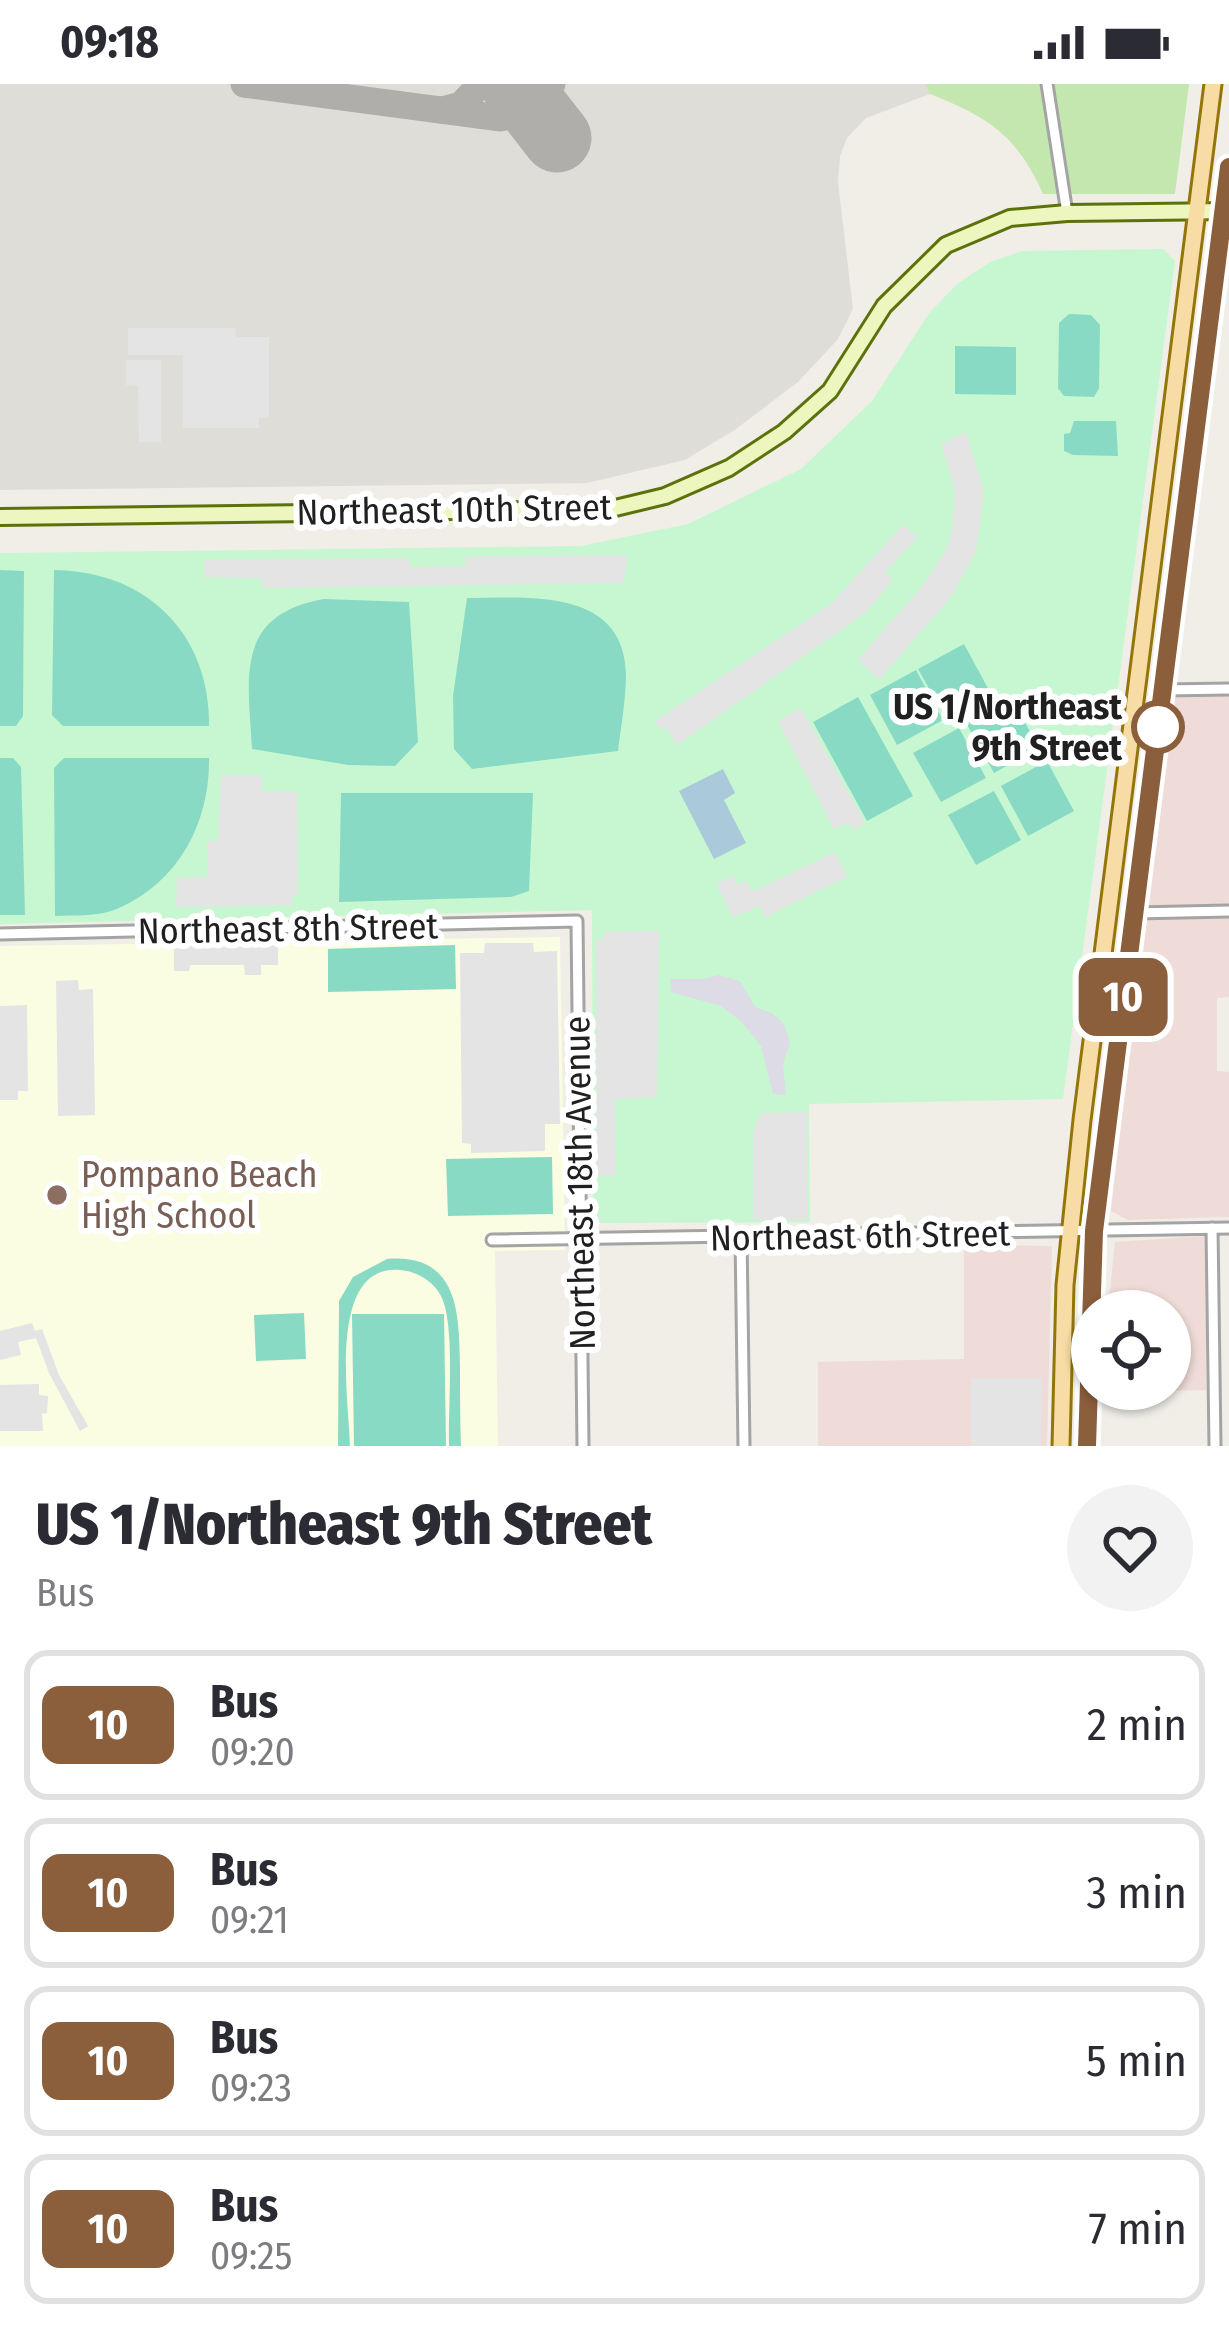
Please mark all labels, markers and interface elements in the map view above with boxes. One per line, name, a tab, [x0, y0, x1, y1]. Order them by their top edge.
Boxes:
text: 09:18	[60, 15, 159, 69]
street label: Northeast 10th Street	[296, 485, 612, 535]
place label: US 1/Northeast 9th Street	[893, 685, 1123, 770]
marker: US 1/Northeast 9th Street	[1133, 702, 1183, 752]
street label: Northeast 8th Street	[138, 904, 439, 954]
line badge: 10	[1069, 958, 1177, 1036]
text: 10	[1103, 972, 1143, 1022]
street label: Northeast 18th Avenue	[555, 1016, 605, 1350]
place label: Pompano Beach High School	[81, 1153, 317, 1238]
marker: Pompano Beach High School	[44, 1182, 70, 1208]
street label: Northeast 6th Street	[710, 1211, 1011, 1261]
map controls	[1071, 1290, 1191, 1410]
button: locate	[1071, 1290, 1191, 1410]
button: heart	[1067, 1485, 1193, 1611]
text: US 1/Northeast 9th Street	[36, 1491, 652, 1559]
text: Bus	[36, 1570, 94, 1616]
text: Bus	[210, 1675, 278, 1729]
text: 2 min	[1087, 1698, 1187, 1752]
text: 10	[88, 1700, 128, 1750]
text: 09:20	[210, 1729, 295, 1775]
text: Bus	[210, 1843, 278, 1897]
text: 3 min	[1086, 1866, 1187, 1920]
text: 10	[88, 1868, 128, 1918]
text: 09:21	[210, 1897, 289, 1943]
text: Bus	[210, 2011, 278, 2065]
text: 5 min	[1086, 2034, 1187, 2088]
text: 10	[88, 2036, 128, 2086]
text: 09:23	[210, 2065, 292, 2111]
text: Bus	[210, 2179, 278, 2233]
text: 7 min	[1089, 2202, 1187, 2256]
text: 10	[88, 2204, 128, 2254]
text: 09:25	[210, 2233, 292, 2279]

